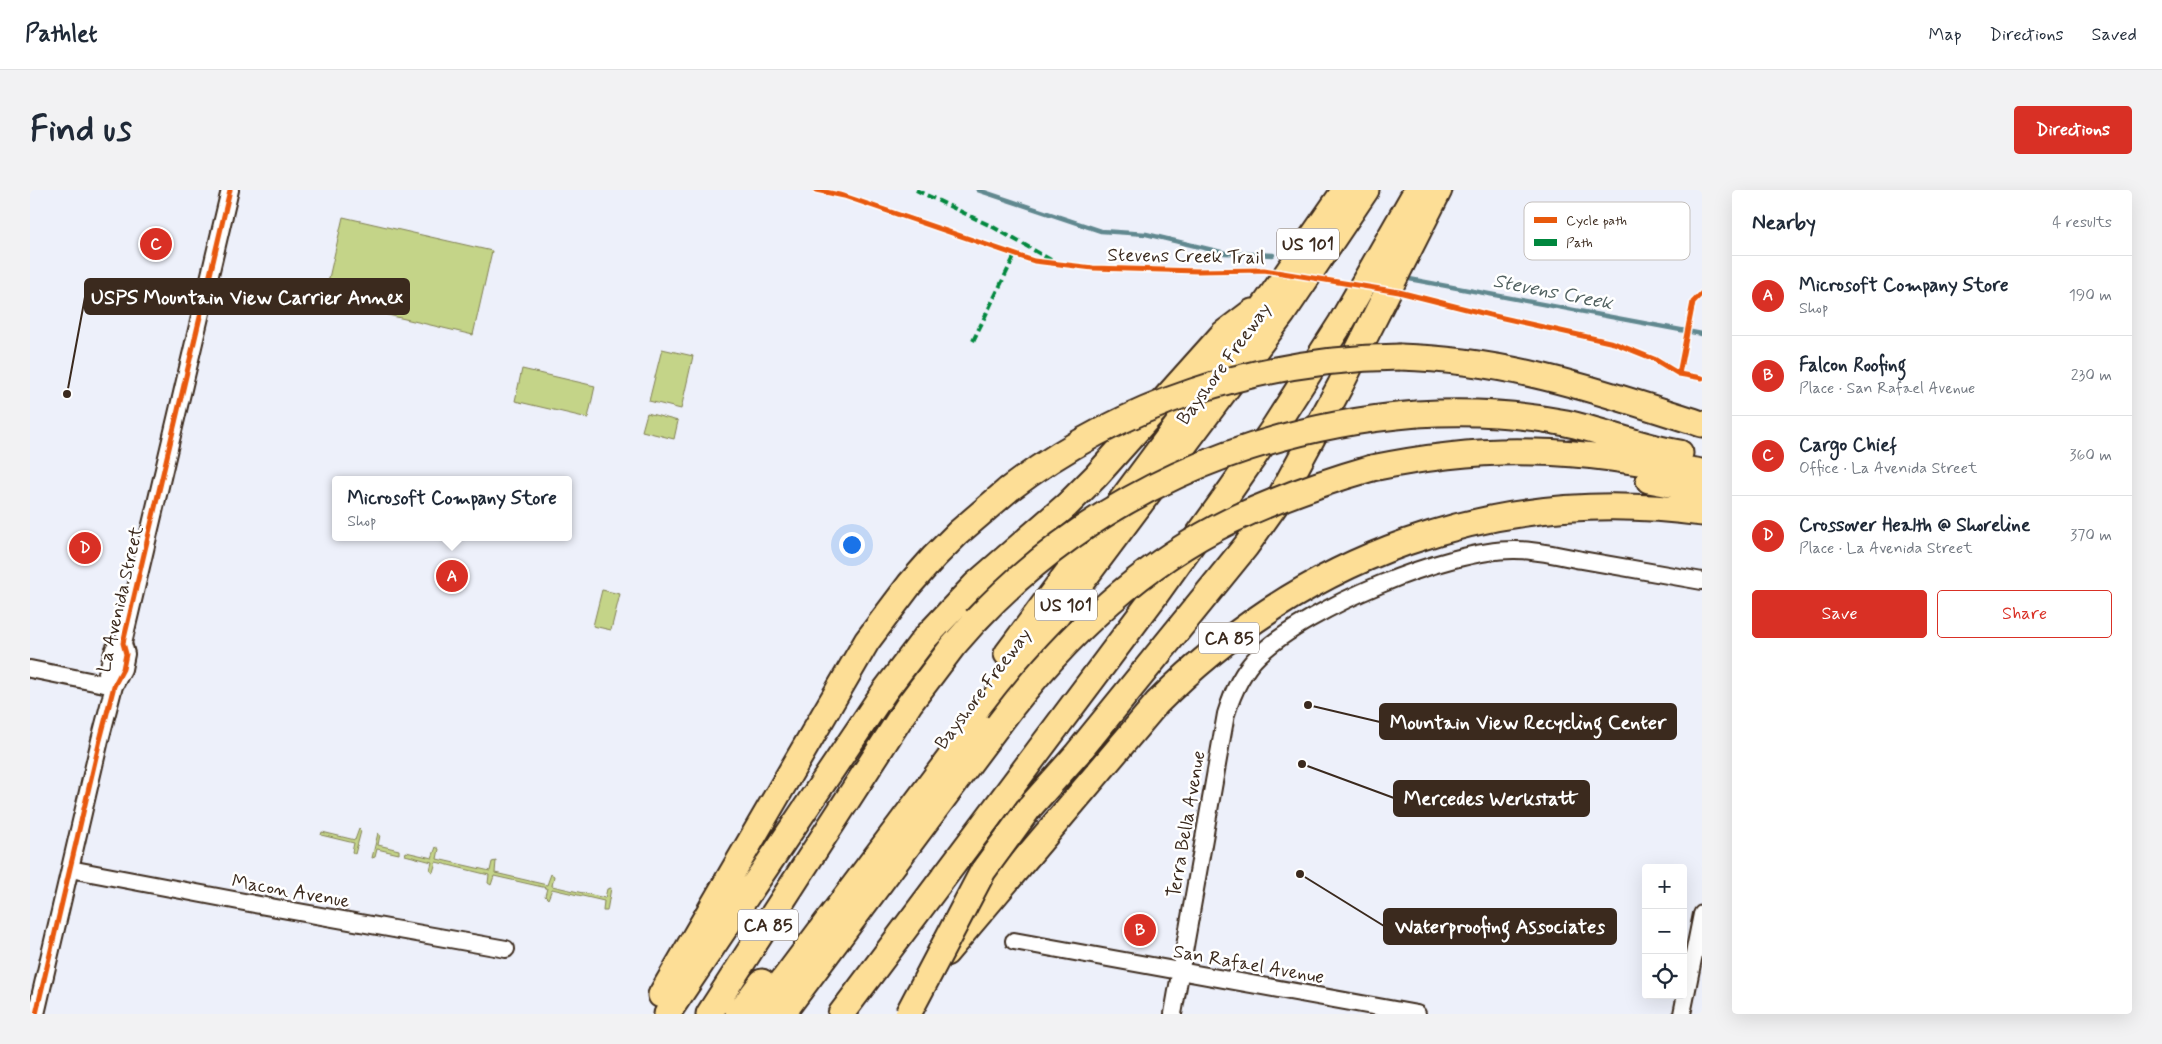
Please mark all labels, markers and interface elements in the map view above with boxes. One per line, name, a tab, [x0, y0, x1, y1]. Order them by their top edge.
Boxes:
text: Pathlet	[25, 19, 97, 50]
text: Map	[1929, 23, 1962, 47]
text: Directions	[1990, 23, 2064, 47]
text: Saved	[2092, 23, 2137, 47]
button: Directions	[2014, 106, 2132, 154]
text: Find us	[30, 107, 132, 153]
legend	[1524, 202, 1690, 260]
text: Nearby	[1752, 209, 1816, 237]
text: Cycle path	[1566, 212, 1627, 230]
text: 4 results	[2052, 212, 2112, 233]
pin: C	[140, 225, 172, 263]
road number: US 101	[1277, 229, 1339, 260]
text: Path	[1566, 234, 1593, 252]
street label: Stevens Creek Trail	[1107, 243, 1265, 270]
water label: Stevens Creek	[1491, 268, 1615, 317]
text: Microsoft Company Store	[1799, 273, 2009, 298]
callout: USPS Mountain View Carrier Annex	[85, 279, 409, 314]
text: USPS Mountain View Carrier Annex	[91, 285, 404, 312]
text: A	[1763, 285, 1773, 306]
text: 190 m	[2069, 285, 2112, 306]
street label: Bayshore Freeway	[1171, 298, 1277, 430]
text: Shop	[1799, 298, 1828, 319]
text: Falcon Roofing	[1799, 353, 1907, 378]
text: B	[1763, 365, 1773, 386]
text: 230 m	[2071, 365, 2112, 386]
text: Place · San Rafael Avenue	[1799, 378, 1975, 399]
text: Cargo Chief	[1799, 433, 1897, 458]
text: C	[1762, 445, 1774, 466]
text: 360 m	[2069, 445, 2112, 466]
text: Office · La Avenida Street	[1799, 458, 1977, 479]
popup	[332, 476, 572, 541]
text: Microsoft Company Store	[347, 486, 557, 511]
text: Shop	[347, 511, 377, 532]
text: Crossover Health @ Shoreline	[1799, 513, 2030, 538]
street label: La Avenida Street	[91, 524, 149, 675]
text: D	[1762, 525, 1774, 546]
text: 370 m	[2070, 525, 2112, 546]
pin: D	[69, 529, 101, 567]
your location	[839, 532, 865, 558]
text: Place · La Avenida Street	[1799, 538, 1973, 559]
pin: A	[436, 557, 468, 595]
road number: US 101	[1035, 590, 1097, 620]
button: Save	[1752, 590, 1927, 638]
button: Share	[1937, 590, 2112, 638]
road number: CA 85	[1199, 622, 1259, 653]
street label: Bayshore Freeway	[929, 623, 1037, 755]
callout: Mountain View Recycling Center	[1380, 704, 1676, 739]
text: Mountain View Recycling Center	[1390, 710, 1667, 739]
street label: Terra Bella Avenue	[1161, 749, 1212, 900]
callout: Mercedes Werkstatt	[1394, 781, 1589, 816]
text: Mercedes Werkstatt	[1404, 786, 1579, 813]
map controls	[1642, 864, 1687, 999]
button: +	[1642, 864, 1687, 909]
street label: Macon Avenue	[230, 869, 352, 914]
callout: Waterproofing Associates	[1384, 909, 1616, 944]
button: −	[1642, 909, 1687, 954]
road number: CA 85	[738, 910, 798, 940]
pin: B	[1124, 911, 1156, 949]
text: Waterproofing Associates	[1394, 914, 1605, 943]
street label: San Rafael Avenue	[1171, 939, 1326, 990]
button: locate	[1642, 954, 1687, 999]

